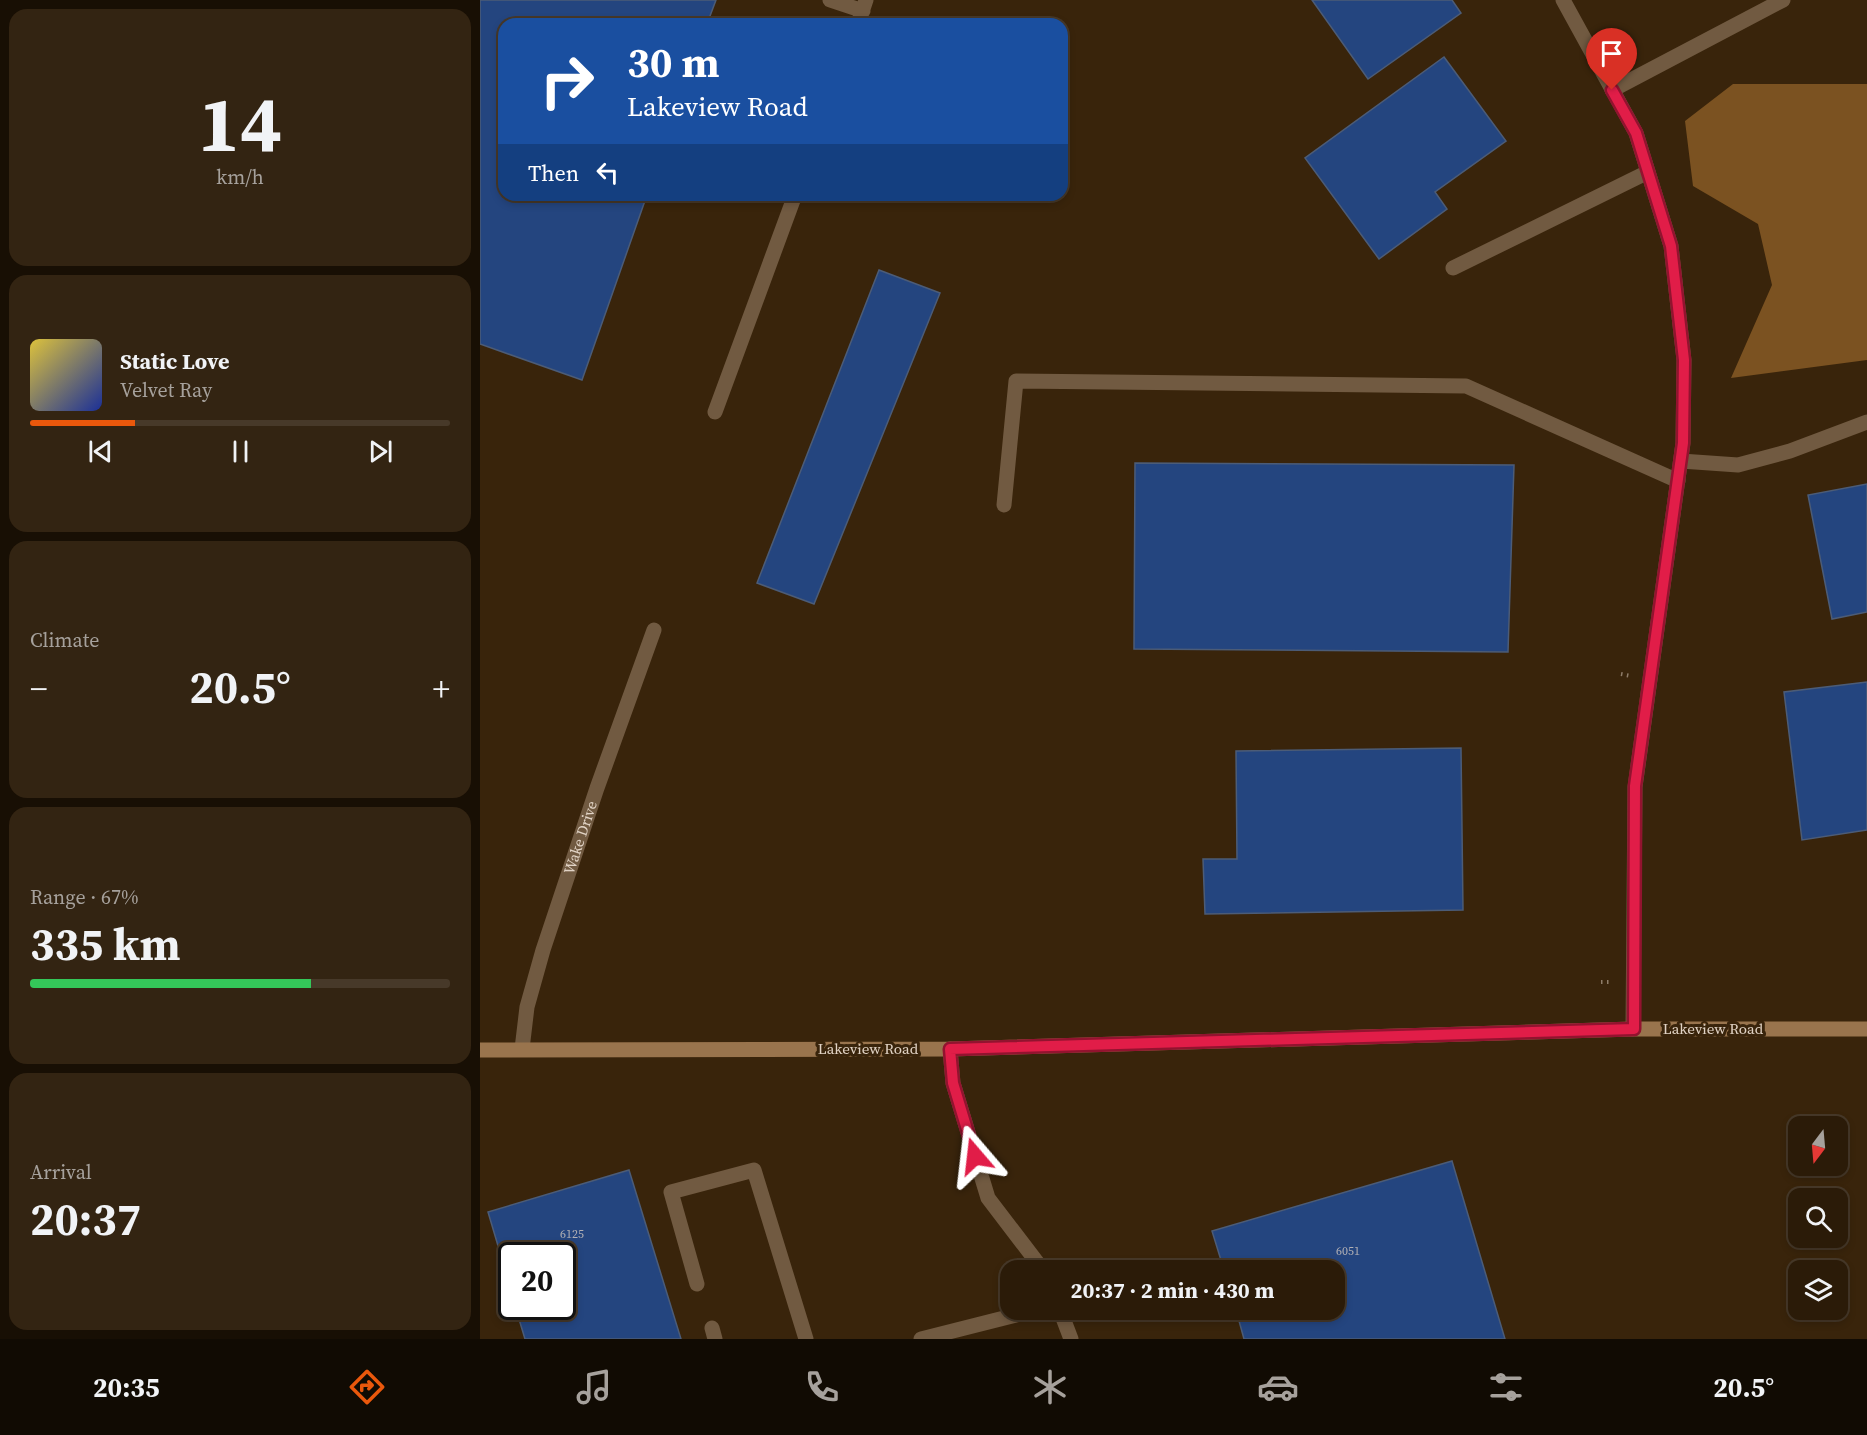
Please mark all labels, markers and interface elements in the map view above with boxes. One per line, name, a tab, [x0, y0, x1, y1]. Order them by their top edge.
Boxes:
pin	[1586, 28, 1637, 90]
text: 30 m	[627, 33, 720, 91]
icon: arrive	[1595, 37, 1628, 70]
icon: right	[528, 42, 606, 120]
text: 14	[198, 70, 282, 177]
text: Lakeview Road	[627, 88, 808, 125]
icon: left	[591, 156, 624, 189]
text: Then	[528, 158, 579, 188]
text: km/h	[216, 163, 264, 191]
text: Static Love	[120, 346, 230, 376]
text: Velvet Ray	[120, 376, 212, 404]
icon: previous	[84, 435, 117, 468]
icon: pause	[224, 435, 257, 468]
icon: next	[364, 435, 397, 468]
text: Climate	[30, 626, 99, 654]
text: 20.5°	[189, 656, 291, 718]
text: −	[30, 666, 48, 711]
text: +	[433, 666, 450, 711]
street label: Wake Drive	[558, 798, 602, 877]
text: Range · 67%	[30, 883, 139, 911]
text: 335 km	[30, 913, 181, 975]
street label: Lakeview Road	[1663, 1018, 1764, 1039]
street label: Lakeview Road	[818, 1038, 919, 1059]
north arrow	[1788, 1116, 1848, 1176]
map controls	[1788, 1116, 1848, 1320]
position arrow	[943, 1124, 1007, 1188]
text: Arrival	[30, 1158, 92, 1186]
text: 20:37	[30, 1188, 141, 1250]
button: search	[1788, 1188, 1848, 1248]
house number: 6125	[560, 1226, 584, 1242]
speed limit sign: 20	[498, 1242, 576, 1320]
house number: 6051	[1336, 1243, 1360, 1259]
button: layers	[1788, 1260, 1848, 1320]
text: 20:37 · 2 min · 430 m	[1071, 1275, 1274, 1305]
icon: directions	[346, 1366, 388, 1408]
icon: music	[573, 1366, 615, 1408]
icon: phone	[801, 1366, 843, 1408]
icon: climate	[1029, 1366, 1071, 1408]
icon: car	[1257, 1366, 1299, 1408]
icon: filters	[1485, 1366, 1527, 1408]
text: 20:35	[93, 1369, 160, 1406]
text: 20.5°	[1713, 1369, 1774, 1406]

